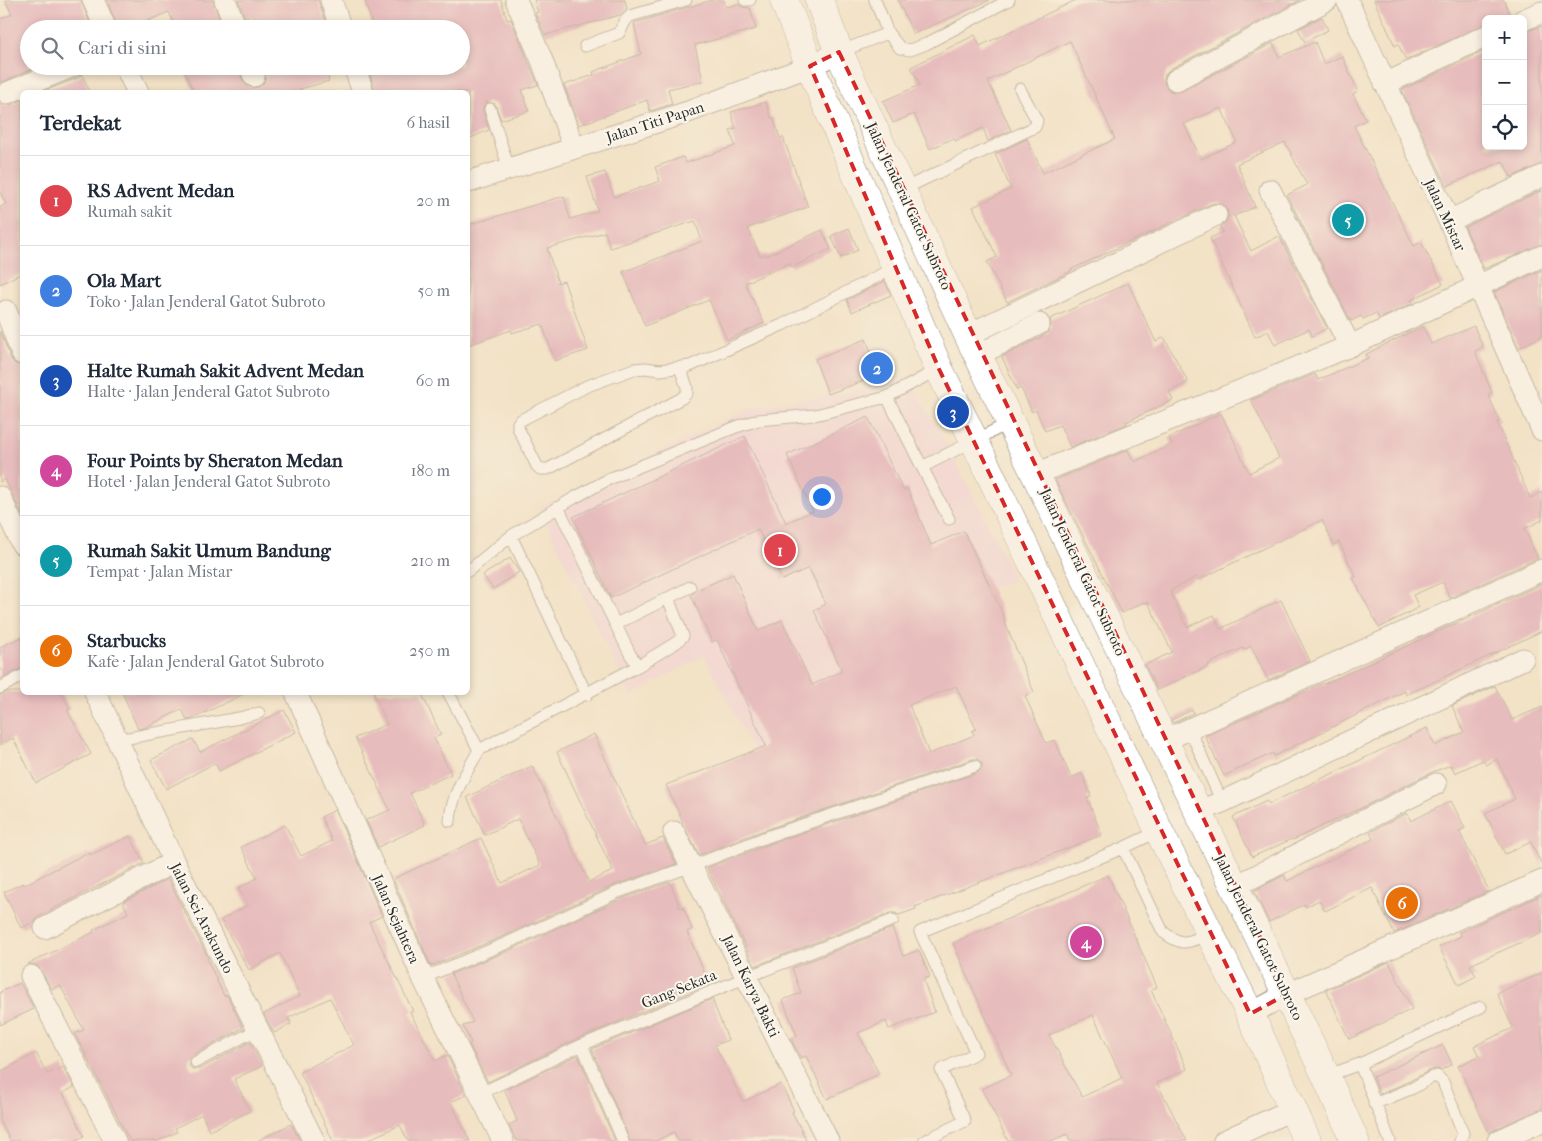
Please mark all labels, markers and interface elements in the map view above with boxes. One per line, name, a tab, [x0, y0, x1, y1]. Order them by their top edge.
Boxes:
map controls	[1482, 15, 1527, 150]
button: +	[1482, 15, 1527, 60]
search box	[20, 20, 470, 75]
icon: search	[38, 34, 66, 62]
text: Cari di sini	[78, 37, 167, 59]
button: −	[1482, 60, 1527, 105]
street label: Jalan Titi Papan	[603, 98, 707, 147]
button: locate	[1482, 105, 1527, 150]
text: Terdekat	[40, 111, 121, 135]
text: 6 hasil	[406, 113, 450, 132]
street label: Jalan Jenderal Gatot Subroto	[862, 119, 956, 293]
street label: Jalan Mistar	[1420, 175, 1470, 255]
text: RS Advent Medan	[87, 180, 234, 202]
text: 1	[53, 191, 59, 210]
text: 20 m	[416, 191, 450, 210]
pin: 5	[1332, 201, 1364, 239]
text: Rumah sakit	[87, 202, 172, 221]
text: Ola Mart	[87, 270, 161, 292]
text: 2	[52, 281, 60, 300]
text: 50 m	[418, 281, 450, 300]
text: Toko · Jalan Jenderal Gatot Subroto	[87, 292, 325, 311]
pin: 2	[861, 349, 893, 387]
text: Halte Rumah Sakit Advent Medan	[87, 360, 364, 382]
text: 3	[53, 371, 59, 390]
text: 60 m	[416, 371, 450, 390]
text: Halte · Jalan Jenderal Gatot Subroto	[87, 382, 330, 401]
pin: 3	[937, 393, 969, 431]
text: Four Points by Sheraton Medan	[87, 450, 343, 472]
text: 4	[51, 461, 61, 480]
text: 180 m	[411, 461, 450, 480]
text: Hotel · Jalan Jenderal Gatot Subroto	[87, 472, 330, 491]
your location	[809, 484, 835, 510]
street label: Jalan Jenderal Gatot Subroto	[1036, 485, 1130, 659]
pin: 1	[764, 531, 796, 569]
text: Rumah Sakit Umum Bandung	[87, 540, 331, 562]
text: 5	[53, 551, 59, 570]
text: 210 m	[411, 551, 450, 570]
text: Tempat · Jalan Mistar	[87, 562, 232, 581]
text: Starbucks	[87, 630, 166, 652]
text: 6	[52, 641, 60, 660]
text: 250 m	[409, 641, 450, 660]
text: Kafe · Jalan Jenderal Gatot Subroto	[87, 652, 324, 671]
street label: Jalan Jenderal Gatot Subroto	[1210, 850, 1307, 1023]
street label: Jalan Sei Arakundo	[166, 859, 238, 977]
street label: Jalan Sejahtera	[368, 871, 424, 967]
pin: 6	[1386, 884, 1418, 922]
pin: 4	[1070, 923, 1102, 961]
street label: Jalan Karya Bakti	[718, 931, 784, 1041]
street label: Gang Sekata	[639, 965, 720, 1012]

